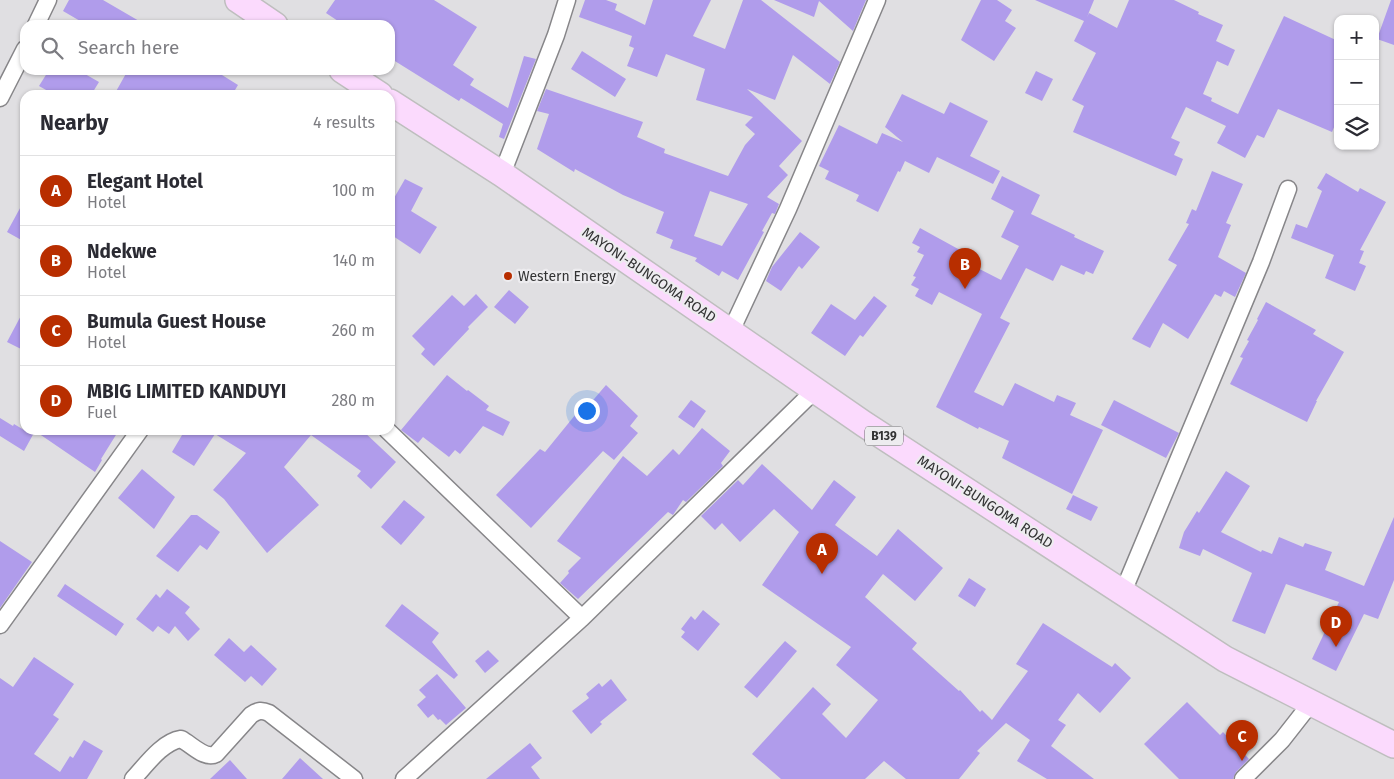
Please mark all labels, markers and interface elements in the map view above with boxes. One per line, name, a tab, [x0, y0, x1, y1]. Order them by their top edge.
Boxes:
map controls	[1334, 15, 1379, 150]
button: +	[1334, 15, 1379, 60]
search box	[20, 20, 395, 75]
icon: search	[38, 34, 66, 62]
text: Search here	[78, 36, 179, 59]
button: −	[1334, 60, 1379, 105]
button: layers	[1334, 105, 1379, 150]
text: Nearby	[40, 110, 108, 136]
text: 4 results	[313, 113, 375, 132]
text: Elegant Hotel	[87, 170, 203, 193]
text: A	[51, 181, 61, 200]
text: 100 m	[332, 181, 375, 200]
text: Hotel	[87, 193, 126, 212]
street label: MAYONI-BUNGOMA ROAD	[579, 224, 719, 326]
text: Ndekwe	[87, 240, 157, 263]
pin: B	[949, 248, 981, 289]
text: B	[51, 251, 61, 270]
text: 140 m	[333, 251, 375, 270]
text: Hotel	[87, 263, 126, 282]
place label: Western Energy	[518, 268, 616, 285]
marker: Western Energy	[502, 270, 514, 282]
text: Bumula Guest House	[87, 310, 266, 333]
text: C	[51, 321, 61, 340]
text: 260 m	[332, 321, 375, 340]
text: Hotel	[87, 333, 126, 352]
text: MBIG LIMITED KANDUYI	[87, 380, 286, 403]
text: D	[51, 391, 61, 410]
text: 280 m	[331, 391, 375, 410]
your location	[574, 398, 600, 424]
text: Fuel	[87, 403, 117, 422]
road number: B139	[865, 426, 903, 446]
street label: MAYONI-BUNGOMA ROAD	[914, 452, 1056, 552]
pin: A	[806, 533, 838, 574]
pin: D	[1320, 606, 1352, 647]
pin: C	[1226, 720, 1258, 761]

